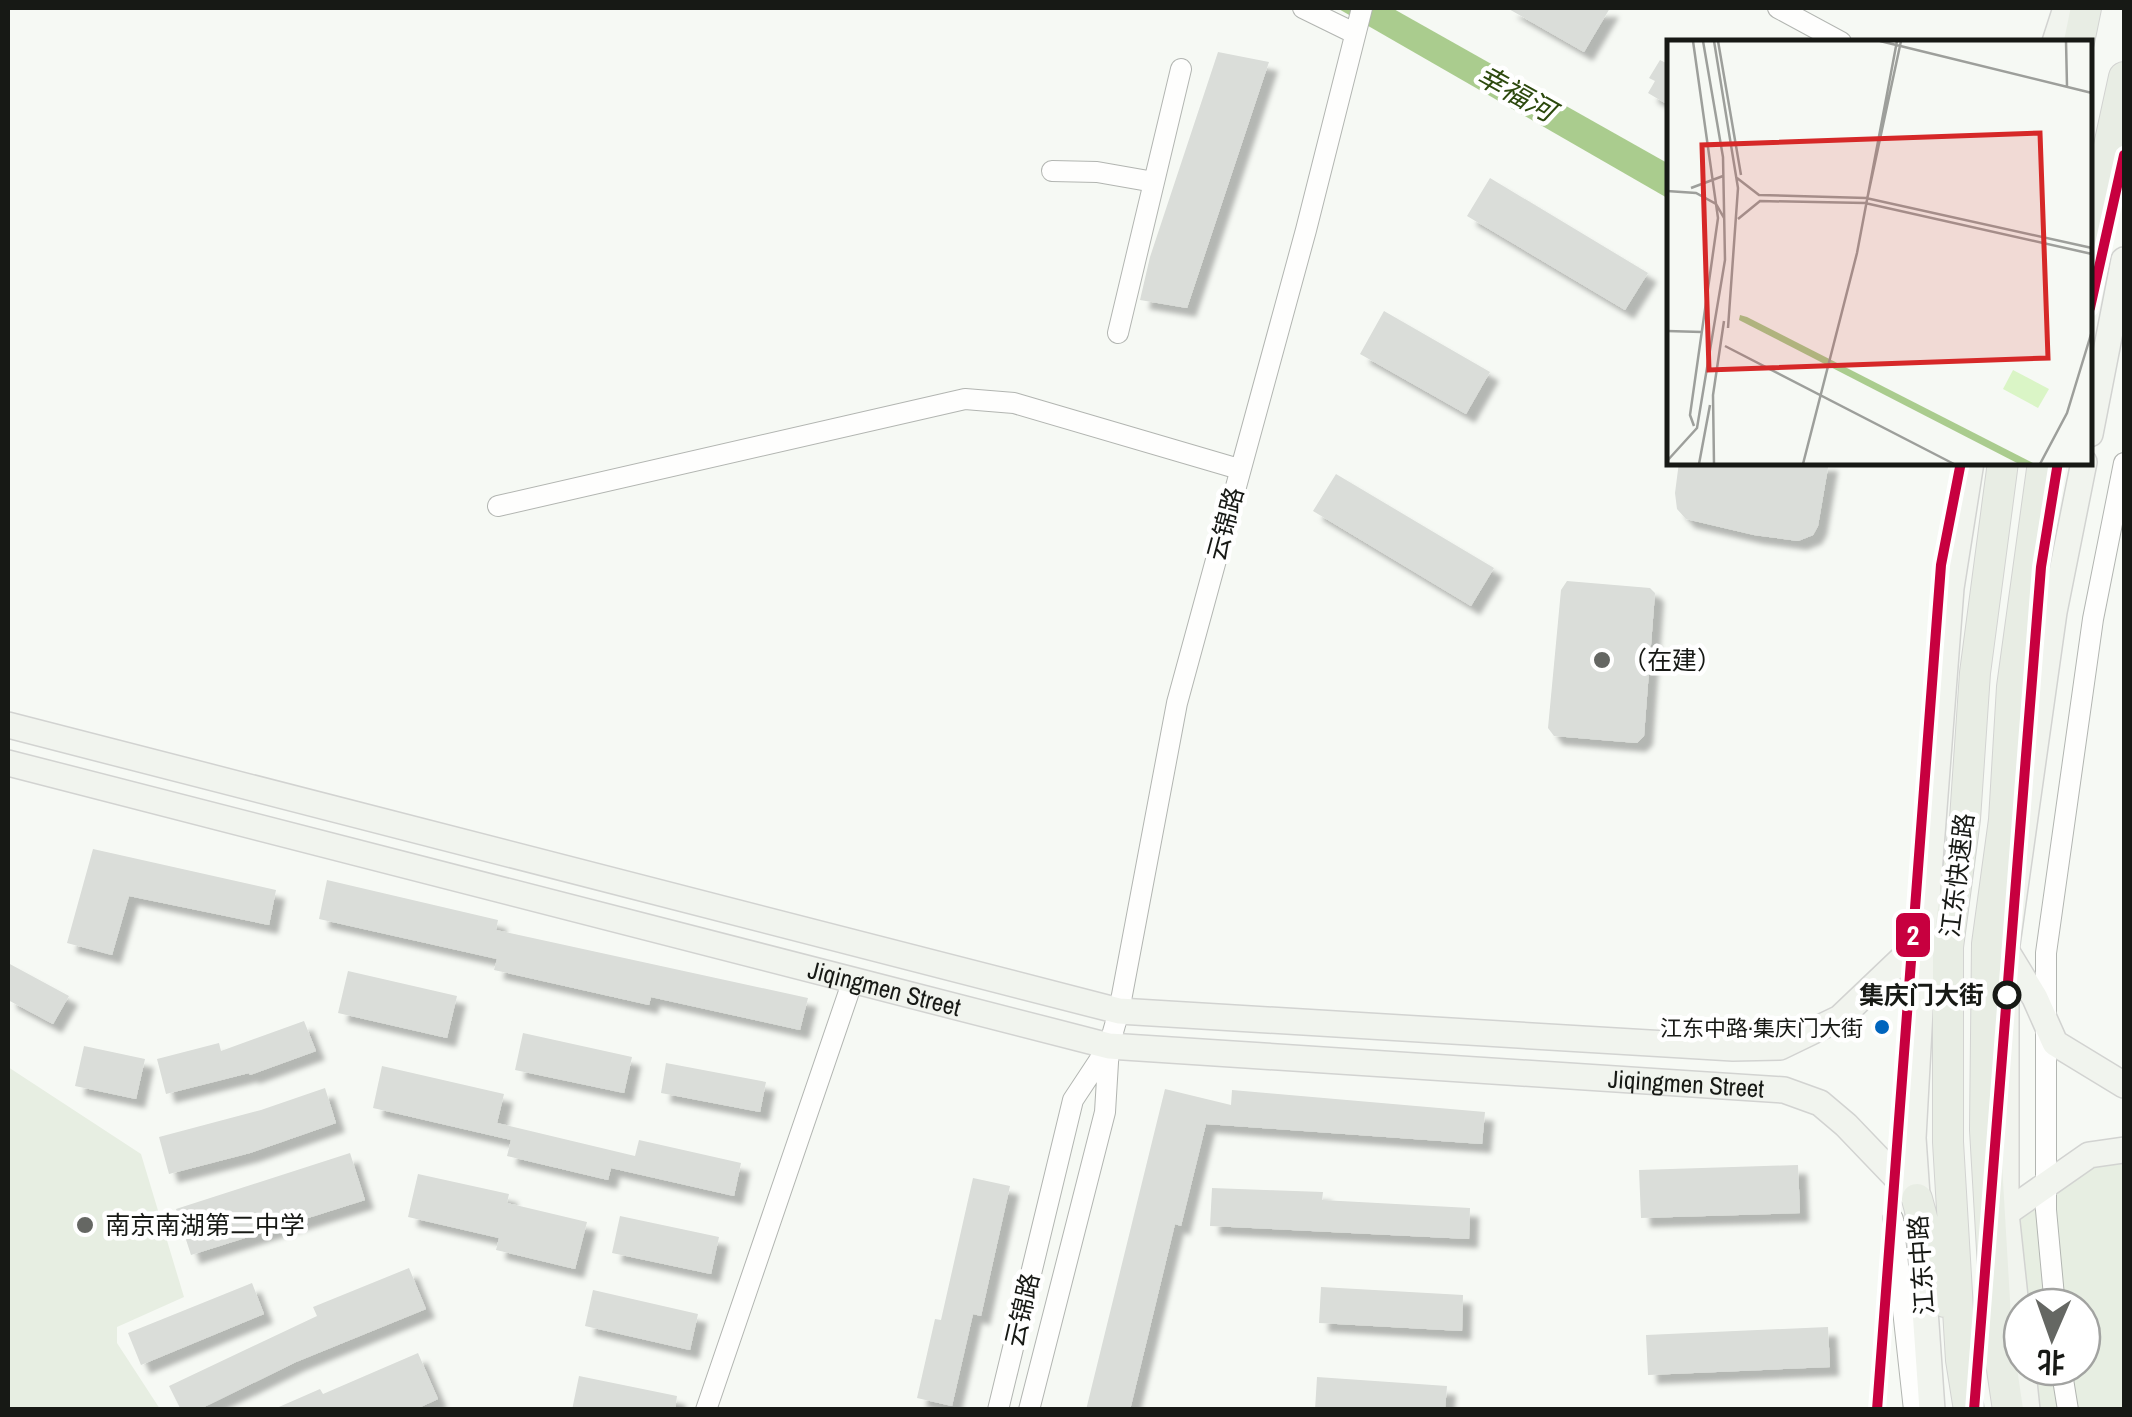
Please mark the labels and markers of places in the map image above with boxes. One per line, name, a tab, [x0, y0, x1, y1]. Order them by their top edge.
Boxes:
place label: （在建）	[1622, 643, 1722, 677]
marker: （在建）	[1591, 649, 1613, 671]
place label: 集庆门大街	[1859, 978, 1984, 1012]
marker: 集庆门大街	[1994, 982, 2020, 1008]
place label: 江东中路·集庆门大街	[1660, 1013, 1863, 1043]
marker: 江东中路·集庆门大街	[1872, 1017, 1892, 1037]
place label: 南京南湖第二中学	[105, 1208, 305, 1242]
marker: 南京南湖第二中学	[74, 1214, 96, 1236]

